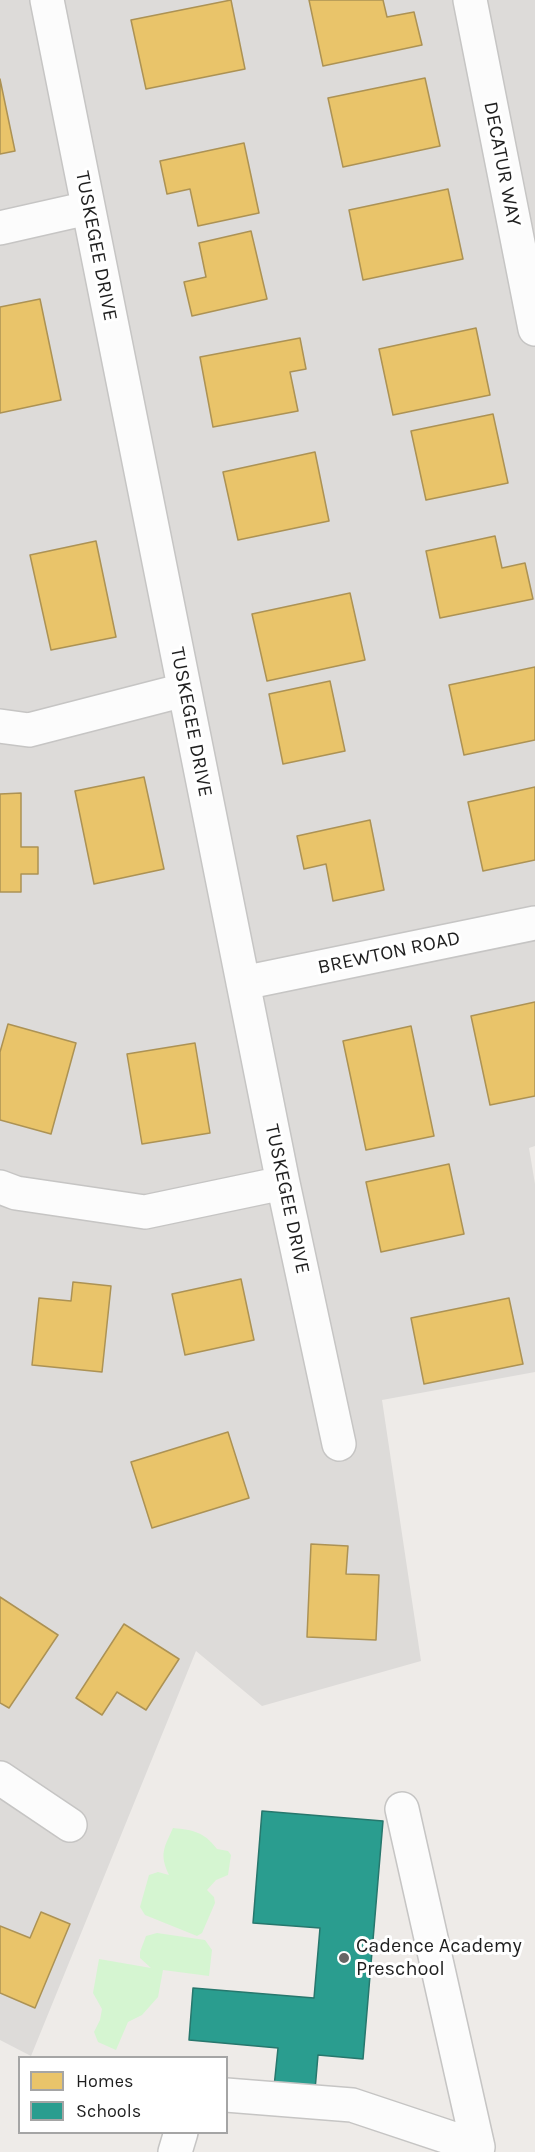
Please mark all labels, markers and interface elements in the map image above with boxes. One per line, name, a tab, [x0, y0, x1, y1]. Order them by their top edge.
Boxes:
street label: DECATUR WAY	[478, 100, 526, 228]
street label: TUSKEGEE DRIVE	[70, 169, 122, 323]
street label: TUSKEGEE DRIVE	[165, 645, 217, 799]
street label: BREWTON ROAD	[316, 926, 462, 980]
street label: TUSKEGEE DRIVE	[259, 1122, 315, 1276]
place label: Cadence Academy Preschool	[356, 1934, 522, 1981]
marker: Cadence Academy Preschool	[337, 1951, 351, 1965]
legend	[18, 2056, 228, 2134]
text: Homes	[76, 2070, 133, 2092]
text: Schools	[76, 2100, 141, 2122]

